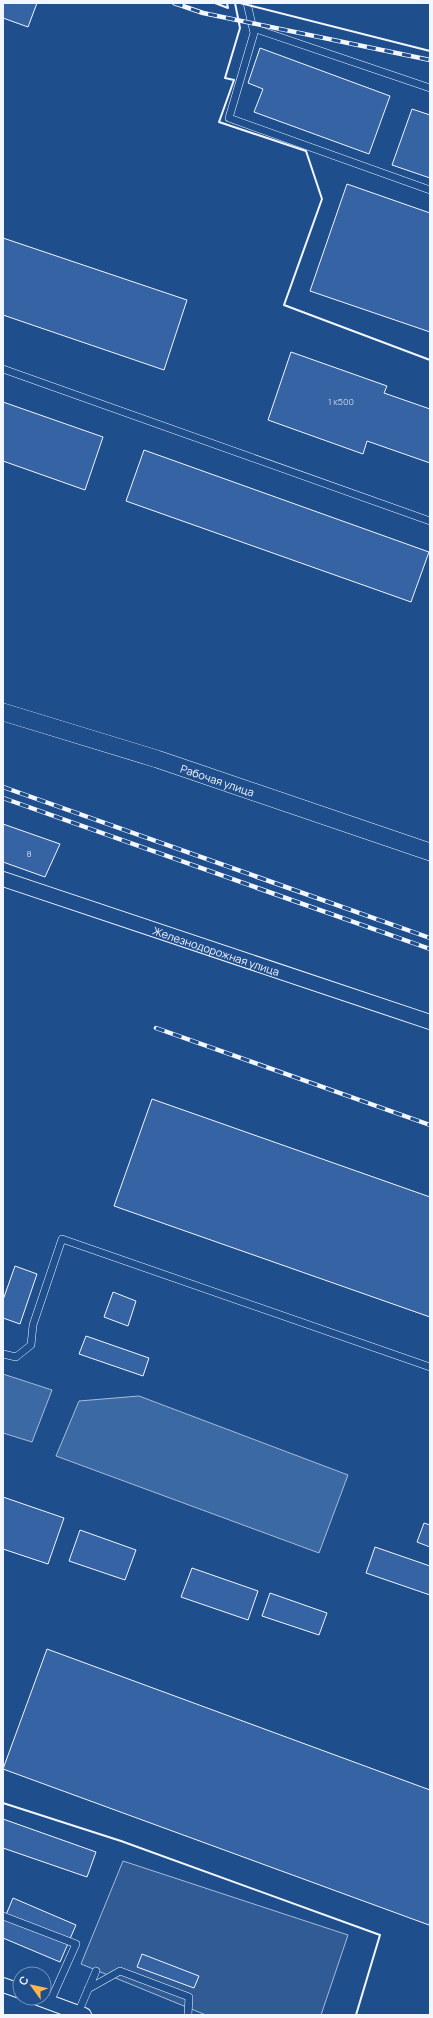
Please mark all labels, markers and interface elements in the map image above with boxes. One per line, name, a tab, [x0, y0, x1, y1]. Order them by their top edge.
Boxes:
house number: 1 к500	[328, 395, 354, 408]
street label: Рабочая улица	[179, 760, 257, 799]
house number: 8	[26, 847, 32, 860]
street label: Железнодорожная улица	[151, 922, 282, 979]
north arrow	[12, 1966, 52, 2006]
text: С	[15, 1973, 32, 1988]

